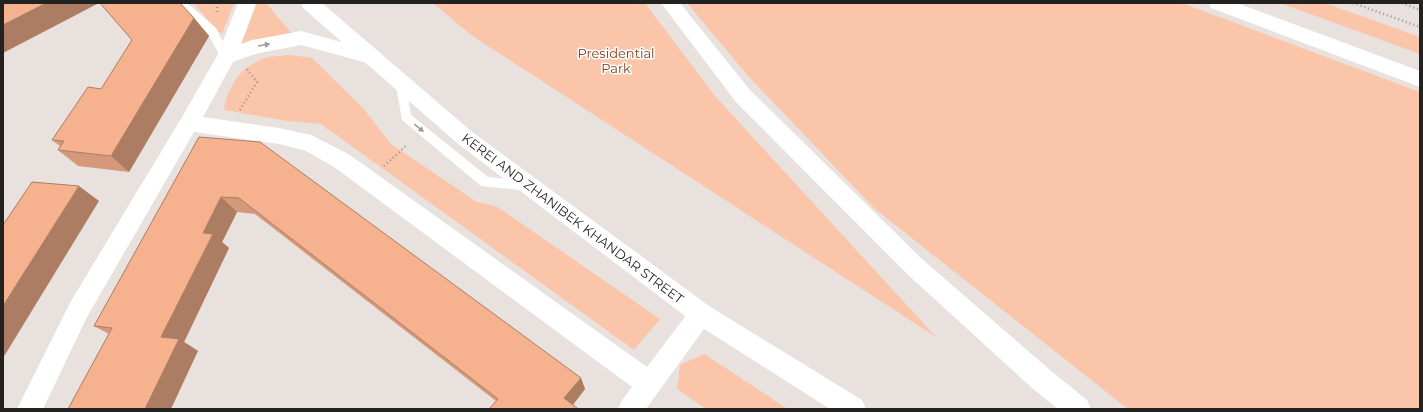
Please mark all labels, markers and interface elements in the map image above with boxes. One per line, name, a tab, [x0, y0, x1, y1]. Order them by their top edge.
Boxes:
one-way arrow	[257, 42, 270, 48]
park label: Presidential Park	[577, 45, 655, 76]
one-way arrow	[414, 123, 425, 132]
street label: KEREI AND ZHANIBEK KHANDAR STREET	[459, 129, 687, 307]

